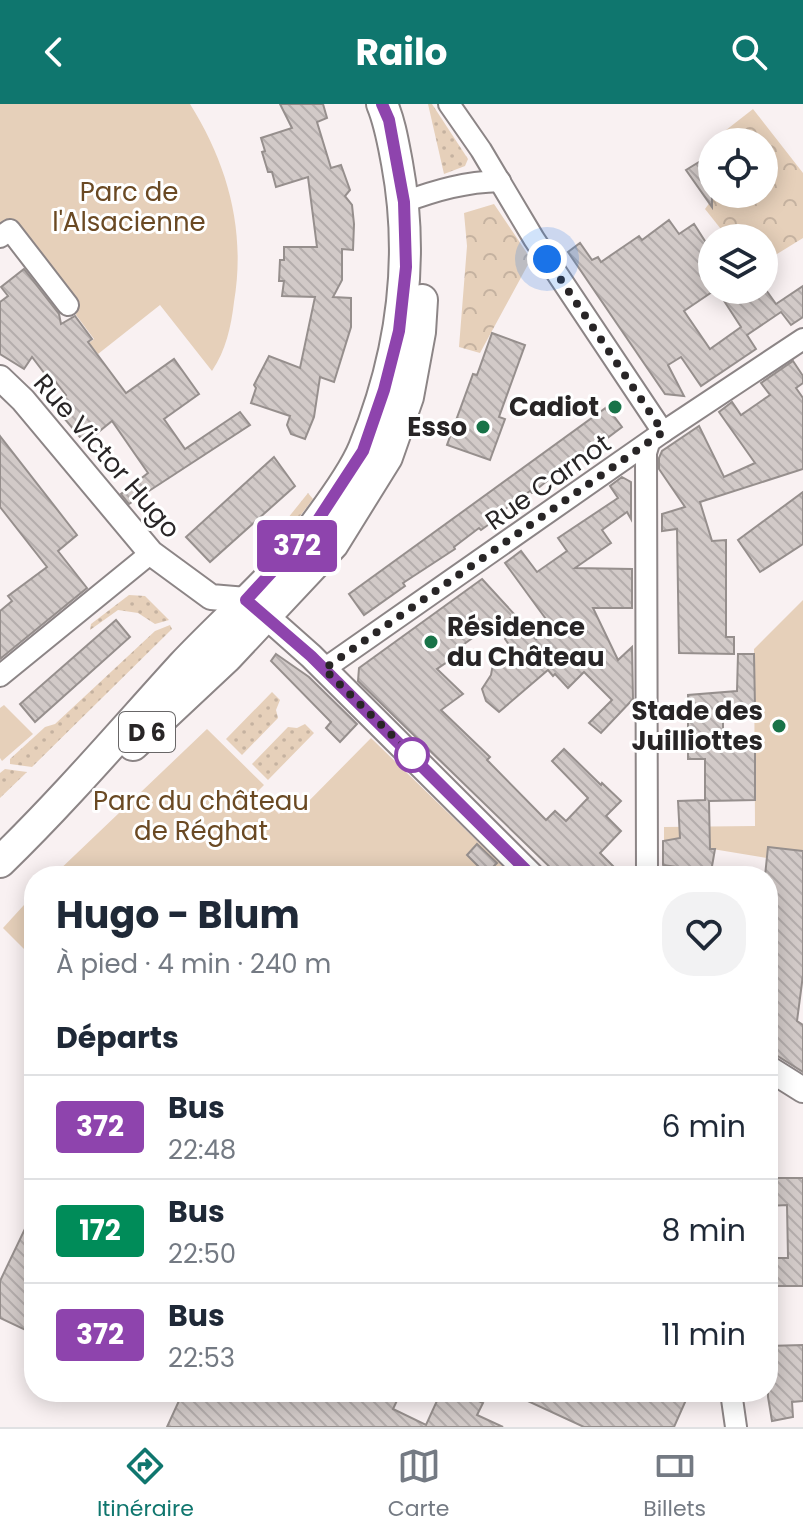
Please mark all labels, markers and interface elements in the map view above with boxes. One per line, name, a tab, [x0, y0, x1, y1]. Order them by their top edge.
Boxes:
text: Railo	[355, 27, 448, 78]
icon: back	[32, 30, 76, 74]
icon: search	[727, 30, 771, 74]
map controls	[698, 128, 778, 304]
button: locate	[698, 128, 778, 208]
park label: Parc de l'Alsacienne	[52, 174, 206, 240]
button: layers	[698, 224, 778, 304]
your location	[527, 239, 567, 279]
street label: Rue Victor Hugo	[26, 366, 188, 546]
place label: Cadiot	[509, 389, 599, 425]
marker: Cadiot	[606, 398, 624, 416]
place label: Esso	[407, 409, 467, 445]
marker: Esso	[474, 418, 492, 436]
street label: Rue Carnot	[478, 425, 618, 539]
line badge: 372	[251, 520, 343, 572]
text: 372	[273, 526, 321, 565]
place label: Résidence du Château	[447, 609, 604, 675]
marker: Résidence du Château	[422, 633, 440, 651]
place label: Stade des Juilliottes	[631, 693, 763, 759]
road number: D 6	[119, 712, 175, 752]
marker: Stade des Juilliottes	[770, 717, 788, 735]
unlabelled marker	[395, 738, 429, 772]
park label: Parc du château de Réghat	[93, 783, 309, 849]
text: Hugo - Blum	[56, 888, 300, 941]
button: heart	[662, 892, 746, 976]
text: À pied · 4 min · 240 m	[56, 946, 331, 982]
text: Départs	[56, 1016, 179, 1059]
text: Bus	[168, 1086, 225, 1129]
text: 6 min	[661, 1105, 746, 1148]
text: 372	[76, 1107, 124, 1146]
text: 22:48	[168, 1132, 236, 1168]
text: Bus	[168, 1190, 225, 1233]
text: 8 min	[662, 1209, 746, 1252]
text: 172	[79, 1211, 121, 1250]
text: 22:50	[168, 1236, 236, 1272]
text: Bus	[168, 1294, 225, 1337]
text: 11 min	[661, 1313, 746, 1356]
text: 372	[76, 1315, 124, 1354]
text: 22:53	[168, 1340, 235, 1376]
tab: Itinéraire	[97, 1444, 194, 1525]
tab: Carte	[388, 1444, 449, 1525]
tab: Billets	[643, 1444, 706, 1525]

